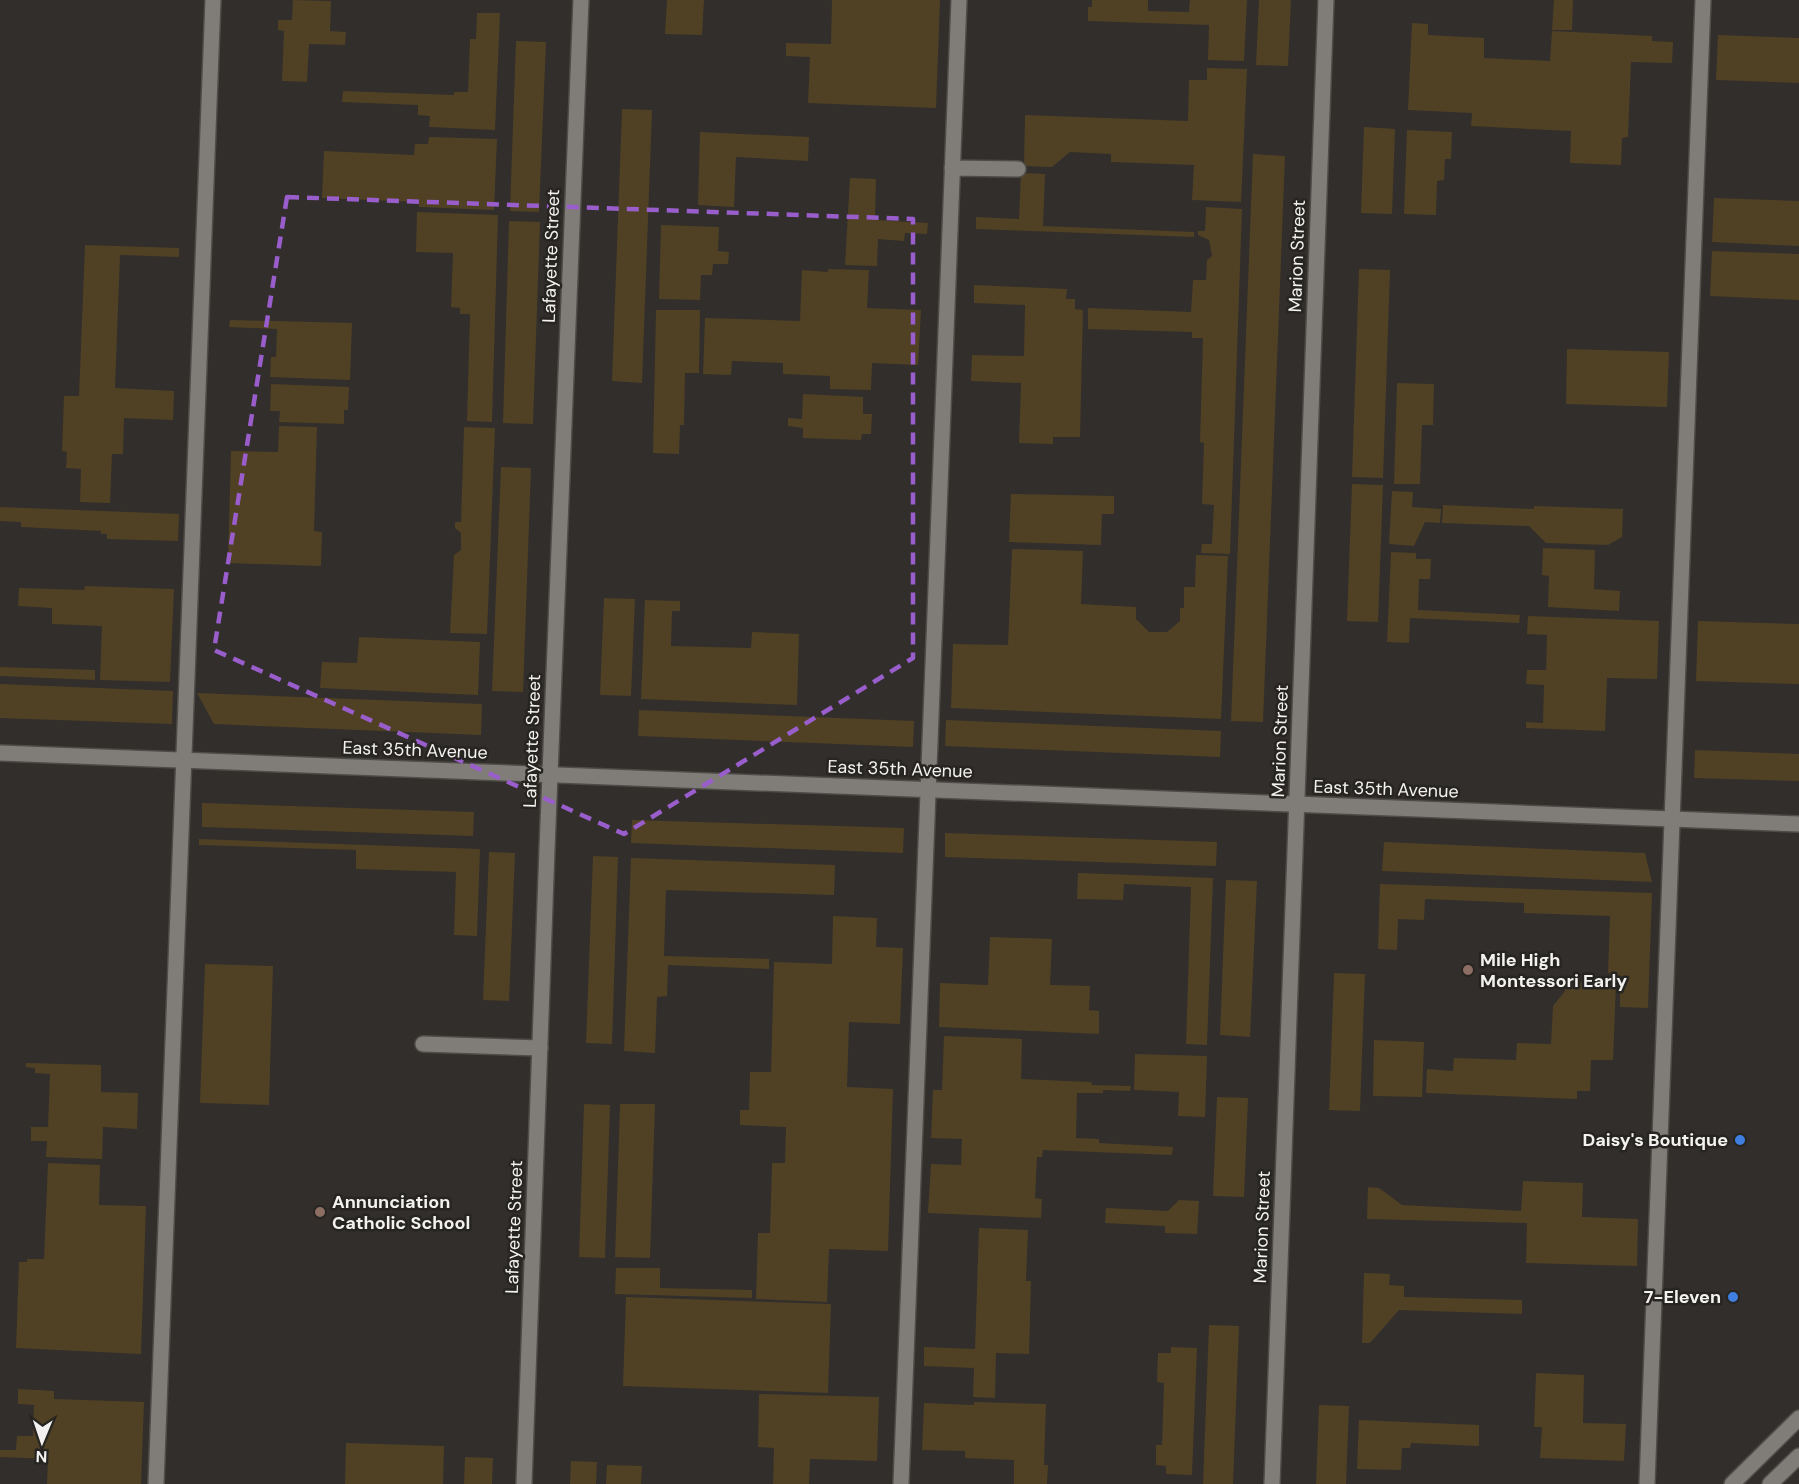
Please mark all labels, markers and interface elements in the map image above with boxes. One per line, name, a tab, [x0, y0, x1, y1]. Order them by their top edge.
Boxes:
street label: Lafayette Street	[537, 189, 565, 323]
street label: Marion Street	[1283, 199, 1311, 313]
street label: Lafayette Street	[518, 674, 546, 808]
street label: Marion Street	[1266, 684, 1294, 798]
street label: East 35th Avenue	[342, 735, 488, 765]
street label: East 35th Avenue	[827, 754, 973, 784]
street label: East 35th Avenue	[1313, 774, 1459, 804]
place label: Mile High Montessori Early	[1480, 948, 1627, 993]
marker: Mile High Montessori Early	[1461, 963, 1475, 977]
place label: Daisy's Boutique	[1582, 1128, 1728, 1152]
marker: Daisy's Boutique	[1733, 1133, 1747, 1147]
street label: Lafayette Street	[500, 1160, 528, 1294]
street label: Marion Street	[1248, 1170, 1276, 1284]
place label: Annunciation Catholic School	[332, 1190, 470, 1235]
marker: Annunciation Catholic School	[313, 1205, 327, 1219]
place label: 7-Eleven	[1644, 1285, 1721, 1309]
marker: 7-Eleven	[1726, 1290, 1740, 1304]
north arrow	[12, 1412, 72, 1472]
text: N	[35, 1446, 48, 1467]

